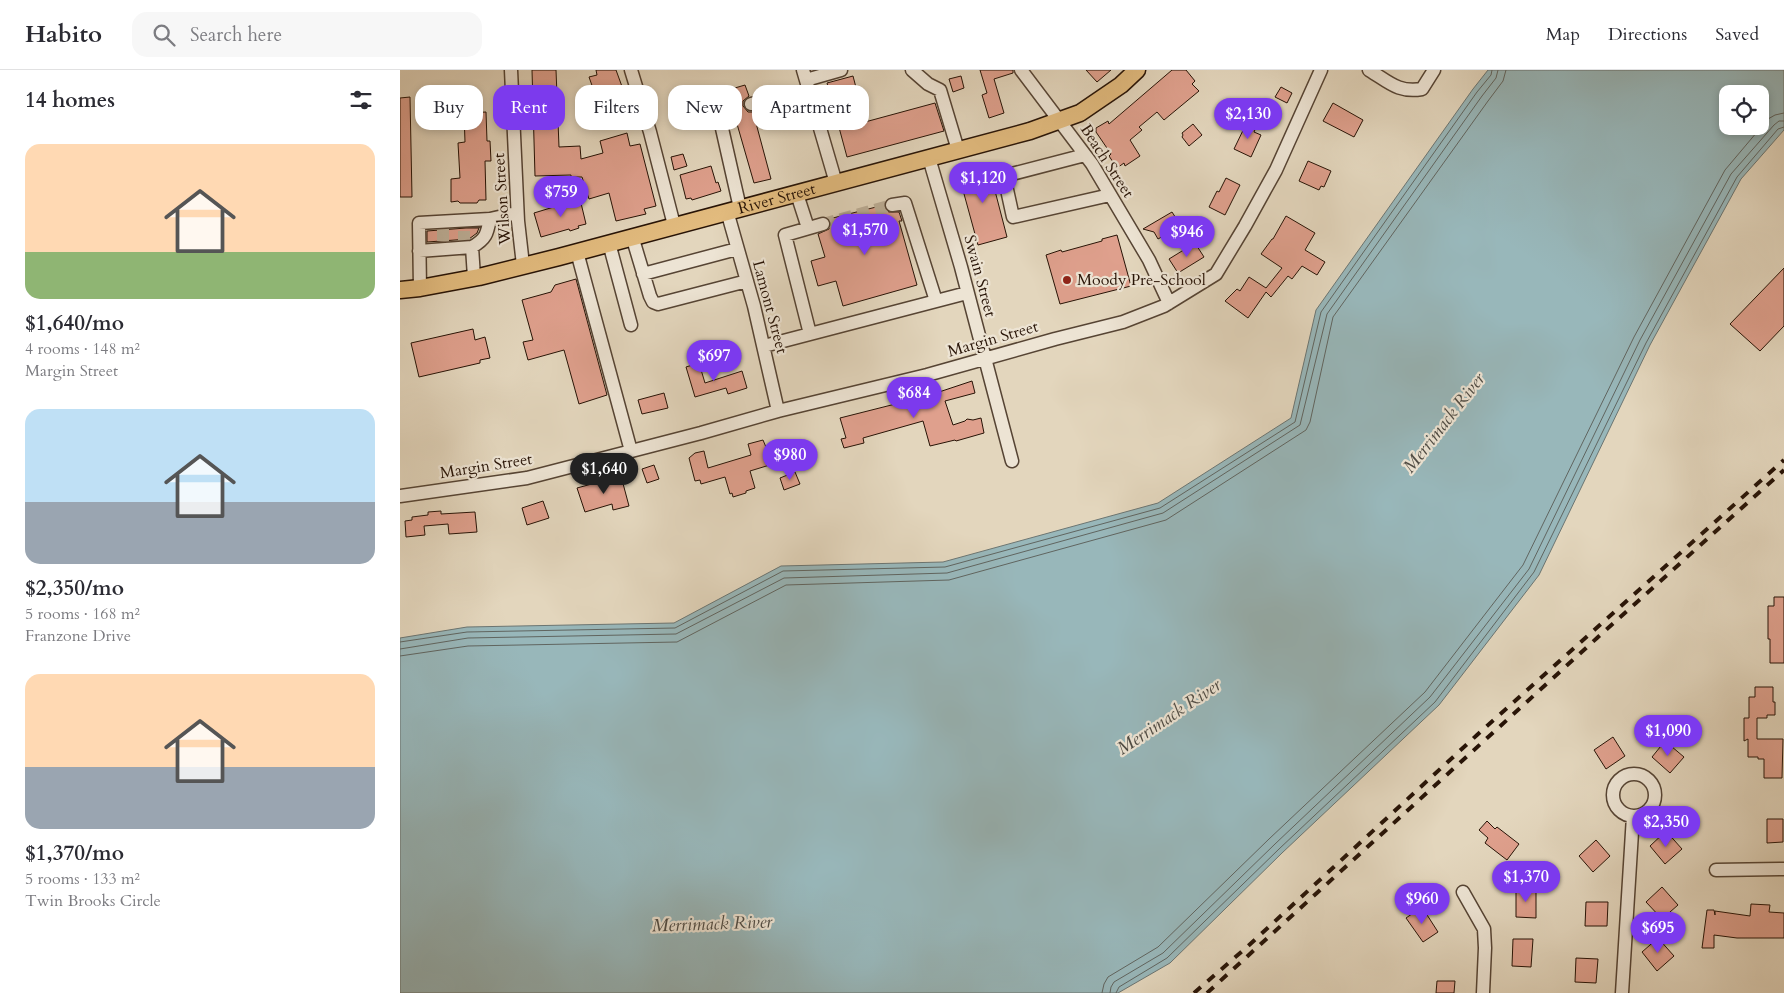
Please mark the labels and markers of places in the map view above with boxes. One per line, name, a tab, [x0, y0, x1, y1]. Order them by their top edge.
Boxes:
pin: $2,130	[1207, 98, 1289, 140]
pin: $1,120	[942, 162, 1024, 204]
pin: $759	[531, 176, 591, 218]
pin: $1,570	[824, 214, 906, 256]
pin: $946	[1157, 216, 1217, 258]
place label: Moody Pre-School	[1077, 269, 1206, 291]
marker: Moody Pre-School	[1061, 274, 1073, 286]
pin: $697	[684, 340, 744, 382]
pin: $684	[884, 376, 944, 419]
pin: $980	[760, 438, 820, 481]
pin: $1,640	[563, 452, 645, 495]
pin: $1,090	[1627, 714, 1709, 757]
pin: $2,350	[1625, 806, 1707, 848]
pin: $1,370	[1485, 860, 1567, 903]
pin: $960	[1392, 882, 1452, 925]
pin: $695	[1628, 912, 1688, 954]

